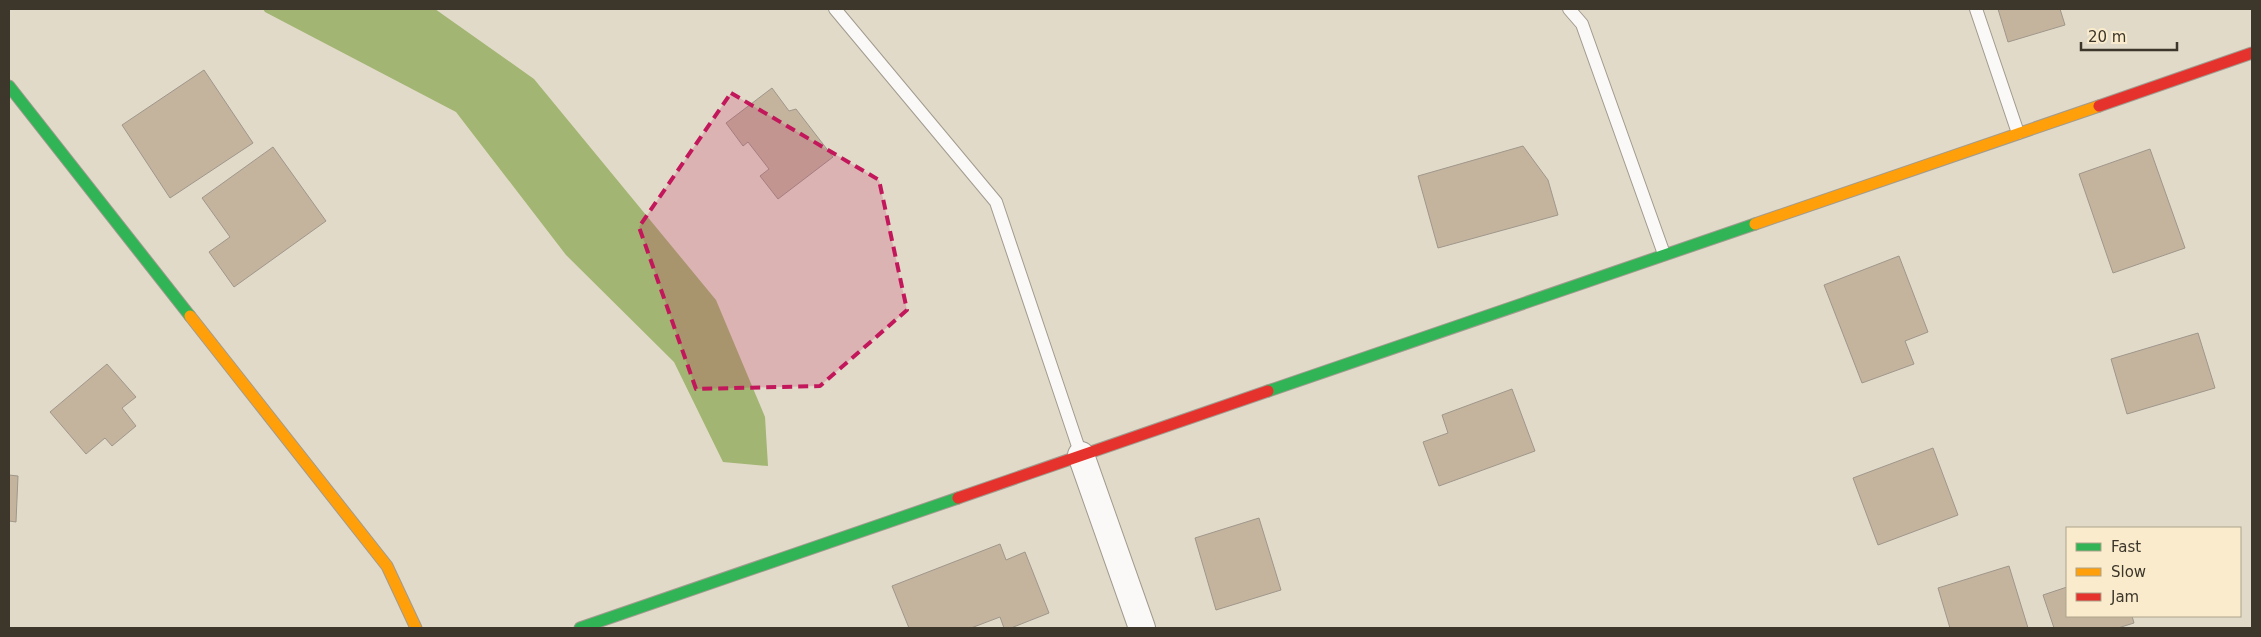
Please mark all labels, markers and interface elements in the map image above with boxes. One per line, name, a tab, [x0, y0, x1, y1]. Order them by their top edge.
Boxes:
scale bar	[2081, 20, 2177, 52]
text: 20 m	[2088, 28, 2126, 46]
legend	[2066, 527, 2241, 617]
text: Fast	[2111, 538, 2141, 556]
text: Slow	[2111, 563, 2146, 581]
text: Jam	[2110, 588, 2139, 606]

